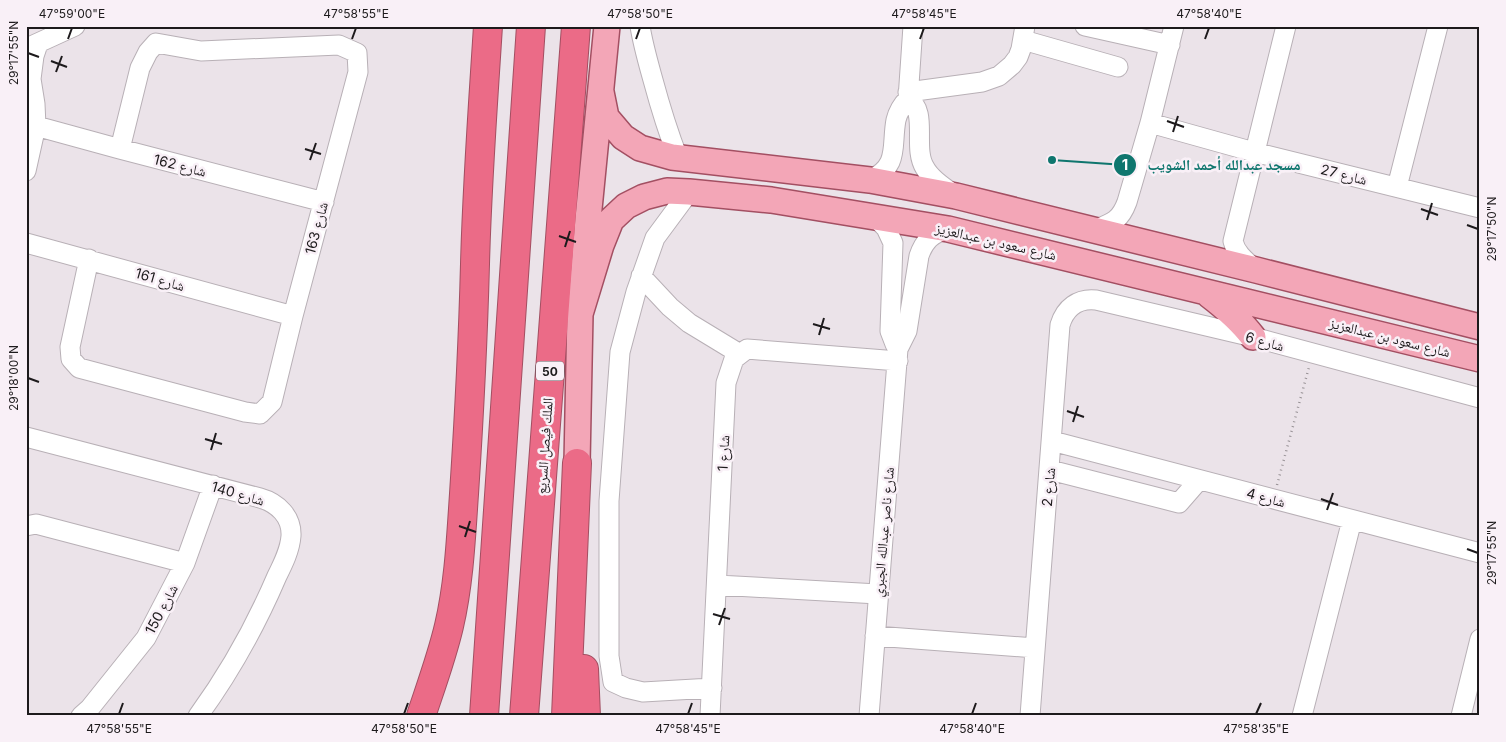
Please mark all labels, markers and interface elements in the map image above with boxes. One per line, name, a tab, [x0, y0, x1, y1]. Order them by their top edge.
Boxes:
text: 47°59'00"E	[39, 6, 105, 21]
text: 47°58'55"E	[323, 6, 389, 21]
text: 47°58'50"E	[607, 6, 673, 21]
text: 47°58'45"E	[891, 6, 957, 21]
text: 47°58'40"E	[1176, 6, 1242, 21]
text: 29°17'55"N	[6, 21, 21, 85]
street label: شارع 162	[152, 150, 208, 182]
callout: مسجد عبدالله أحمد الشويب	[1112, 150, 1310, 180]
text: 1	[1122, 155, 1128, 174]
text: مسجد عبدالله أحمد الشويب	[1147, 155, 1301, 174]
street label: شارع 27	[1319, 160, 1369, 190]
text: 29°17'50"N	[1484, 197, 1499, 262]
street label: شارع 163	[301, 200, 333, 257]
street label: شارع سعود بن عبدالعزيز	[932, 219, 1058, 265]
street label: شارع 161	[133, 264, 187, 296]
street label: شارع سعود بن عبدالعزيز	[1326, 314, 1452, 362]
street label: شارع 6	[1243, 328, 1286, 356]
text: 29°18'00"N	[6, 345, 21, 411]
road number: 50	[536, 362, 564, 381]
street label: الملك فيصل السريع	[532, 397, 558, 495]
street label: شارع 1	[714, 434, 734, 472]
street label: شارع ناصر عبدالله الجبري	[869, 466, 901, 598]
street label: شارع 2	[1038, 467, 1060, 507]
street label: شارع 140	[209, 477, 266, 511]
street label: شارع 4	[1244, 484, 1287, 512]
text: 29°17'55"N	[1484, 521, 1499, 585]
street label: شارع 150	[141, 581, 183, 638]
text: 47°58'55"E	[86, 721, 152, 736]
text: 47°58'50"E	[371, 721, 437, 736]
text: 47°58'45"E	[655, 721, 721, 736]
text: 47°58'40"E	[939, 721, 1005, 736]
text: 47°58'35"E	[1223, 721, 1289, 736]

